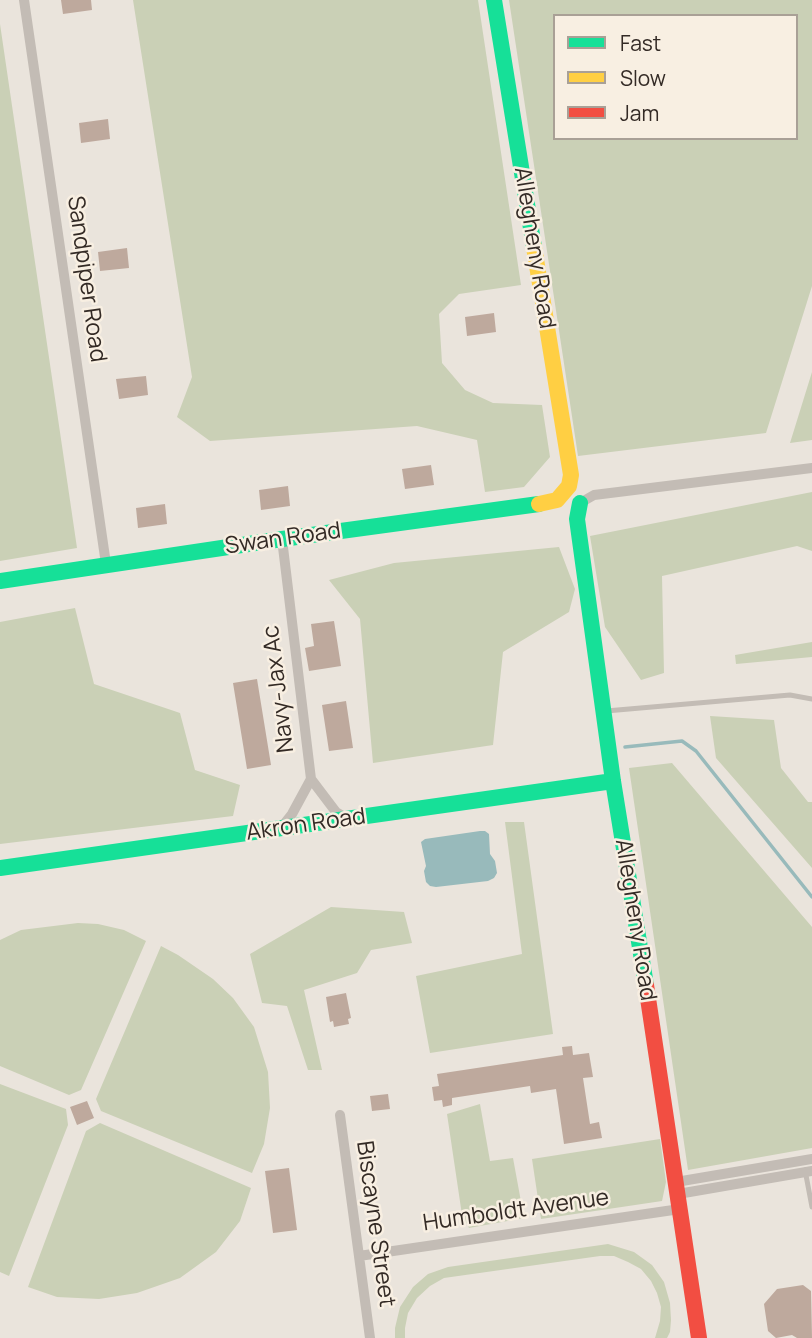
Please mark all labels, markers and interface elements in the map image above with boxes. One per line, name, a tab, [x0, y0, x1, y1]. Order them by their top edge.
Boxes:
legend	[553, 14, 798, 140]
text: Fast	[620, 29, 661, 57]
text: Slow	[620, 64, 666, 92]
text: Jam	[620, 99, 659, 127]
street label: Allegheny Road	[508, 165, 560, 331]
street label: Sandpiper Road	[61, 194, 111, 364]
street label: Swan Road	[223, 517, 343, 561]
street label: Navy-Jax Ac	[257, 624, 301, 754]
street label: Akron Road	[244, 803, 368, 847]
street label: Allegheny Road	[609, 837, 661, 1003]
street label: Biscayne Street	[350, 1139, 400, 1309]
street label: Humboldt Avenue	[421, 1184, 611, 1238]

